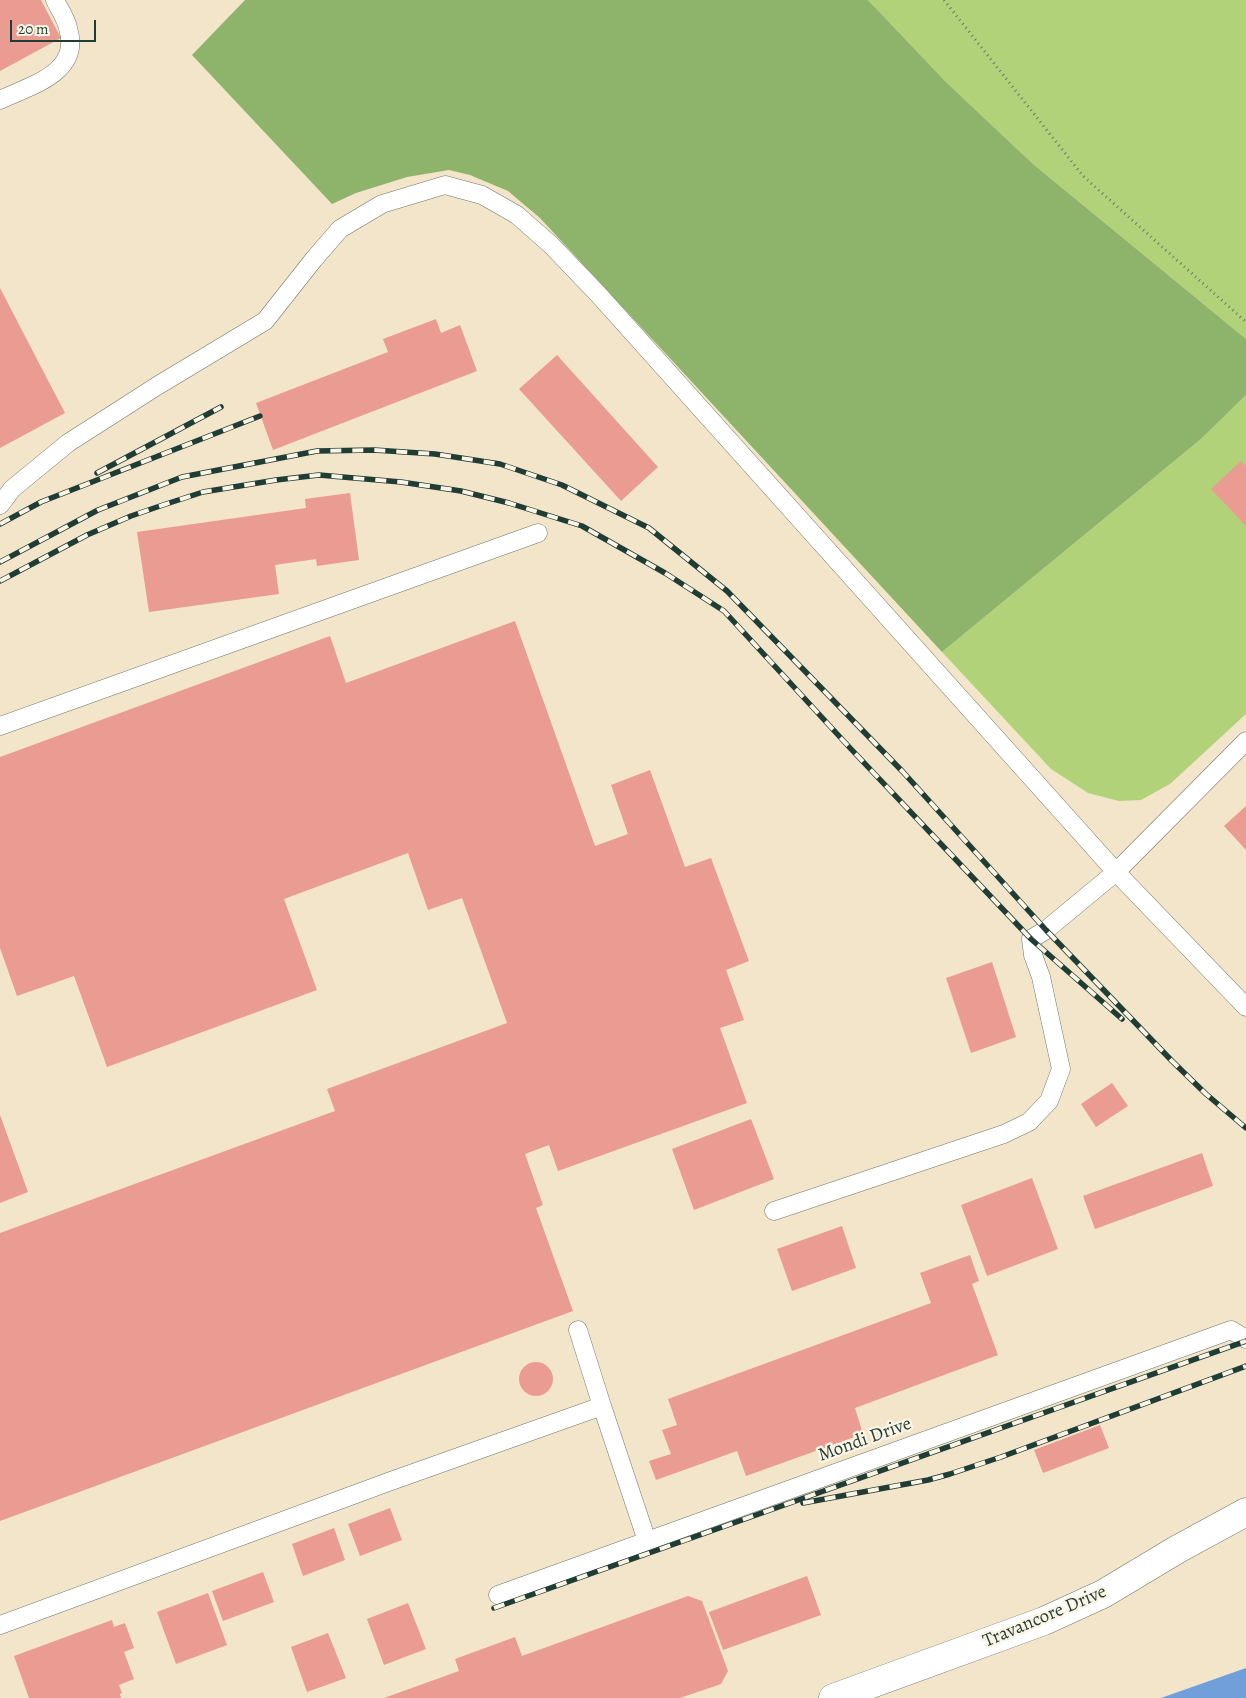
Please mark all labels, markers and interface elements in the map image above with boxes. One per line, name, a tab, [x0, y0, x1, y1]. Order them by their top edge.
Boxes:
scale bar	[12, 10, 99, 42]
text: 20 m	[18, 19, 49, 39]
street label: Mondi Drive	[815, 1413, 915, 1467]
street label: Travancore Drive	[980, 1581, 1110, 1653]

